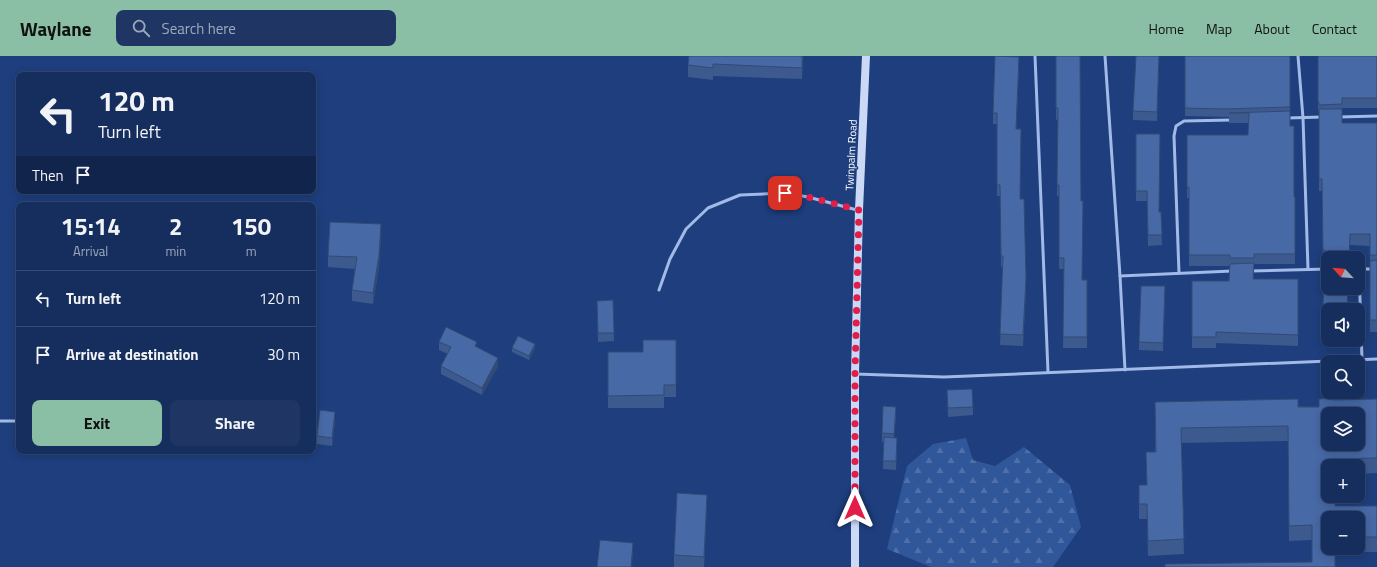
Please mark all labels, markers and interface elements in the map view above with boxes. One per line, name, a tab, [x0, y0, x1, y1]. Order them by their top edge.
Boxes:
search box	[116, 10, 396, 46]
text: Waylane	[20, 14, 92, 43]
icon: search	[130, 17, 152, 39]
text: Search here	[162, 17, 236, 40]
text: Home	[1149, 18, 1184, 39]
text: Map	[1206, 18, 1232, 39]
text: About	[1254, 18, 1290, 39]
text: Contact	[1312, 18, 1357, 39]
text: 120 m	[98, 79, 175, 122]
icon: left	[32, 88, 84, 140]
text: Turn left	[98, 118, 161, 145]
street label: Twinpalm Road	[841, 119, 861, 191]
text: Then	[32, 164, 64, 187]
icon: arrive	[72, 164, 94, 186]
pin	[768, 176, 802, 210]
icon: arrive	[774, 182, 796, 204]
text: 15:14	[61, 208, 121, 244]
text: 2	[169, 208, 183, 244]
text: 150	[231, 208, 271, 244]
text: Arrival	[73, 241, 108, 261]
text: min	[165, 241, 186, 261]
text: m	[246, 241, 257, 261]
north arrow	[1321, 251, 1365, 295]
map controls	[1321, 251, 1365, 555]
text: Turn left	[66, 287, 121, 310]
text: 120 m	[259, 287, 300, 310]
icon: left	[32, 288, 54, 310]
button: sound	[1321, 303, 1365, 347]
text: Arrive at destination	[66, 343, 199, 366]
text: 30 m	[267, 343, 300, 366]
icon: arrive	[32, 344, 54, 366]
button: search	[1321, 355, 1365, 399]
button: Exit	[32, 400, 162, 446]
button: Share	[170, 400, 300, 446]
button: layers	[1321, 407, 1365, 451]
button: +	[1321, 459, 1365, 503]
position arrow	[834, 487, 876, 529]
button: −	[1321, 511, 1365, 555]

